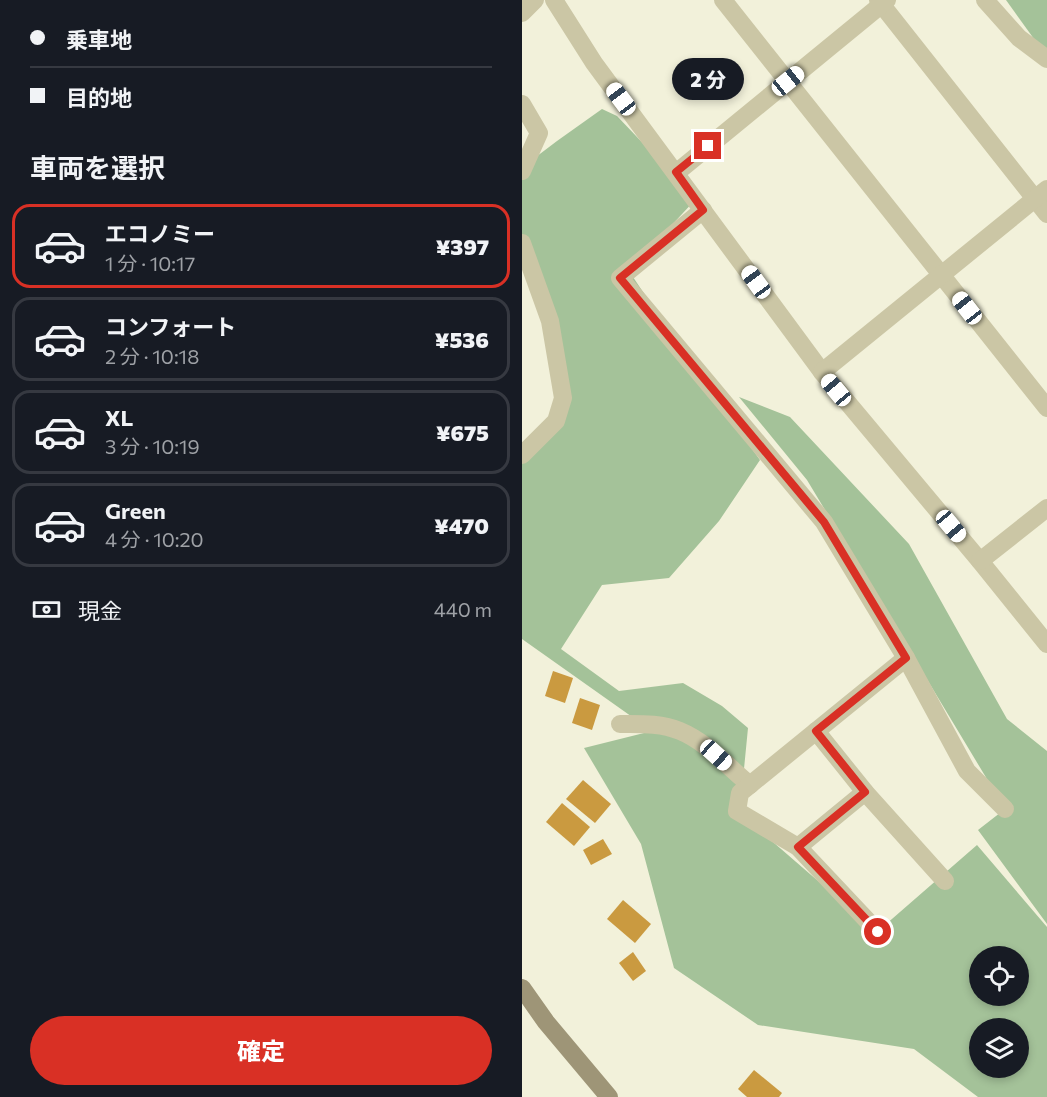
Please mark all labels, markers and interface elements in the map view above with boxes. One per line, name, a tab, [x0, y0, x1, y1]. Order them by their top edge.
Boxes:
text: 乗車地	[66, 26, 132, 53]
callout: 2 分	[672, 59, 744, 101]
car	[768, 63, 808, 99]
text: 2 分	[690, 67, 726, 91]
car	[603, 79, 639, 119]
text: 目的地	[66, 84, 132, 111]
route end	[694, 132, 721, 159]
text: 車両を選択	[30, 151, 165, 184]
icon: car	[33, 219, 87, 273]
text: エコノミー	[105, 220, 215, 247]
text: ¥397	[436, 233, 489, 260]
text: 1 分 · 10:17	[105, 251, 195, 275]
car	[738, 262, 774, 302]
car	[949, 288, 985, 328]
icon: car	[33, 312, 87, 366]
text: コンフォート	[105, 313, 236, 340]
text: ¥536	[435, 326, 489, 353]
text: 2 分 · 10:18	[105, 344, 199, 368]
car	[818, 370, 854, 410]
text: XL	[105, 404, 133, 431]
icon: car	[33, 405, 87, 459]
text: ¥675	[436, 419, 489, 446]
text: 3 分 · 10:19	[105, 434, 200, 458]
text: Green	[105, 497, 166, 524]
icon: car	[33, 498, 87, 552]
car	[933, 506, 969, 546]
text: ¥470	[434, 512, 489, 539]
text: 4 分 · 10:20	[105, 527, 204, 551]
icon: cash	[30, 593, 63, 626]
text: 現金	[78, 597, 122, 624]
text: 440 m	[434, 597, 492, 621]
car	[697, 736, 735, 774]
route start	[864, 918, 891, 945]
map controls	[969, 946, 1029, 1078]
button: locate	[969, 946, 1029, 1006]
button: 確定	[30, 1016, 492, 1085]
button: layers	[969, 1018, 1029, 1078]

